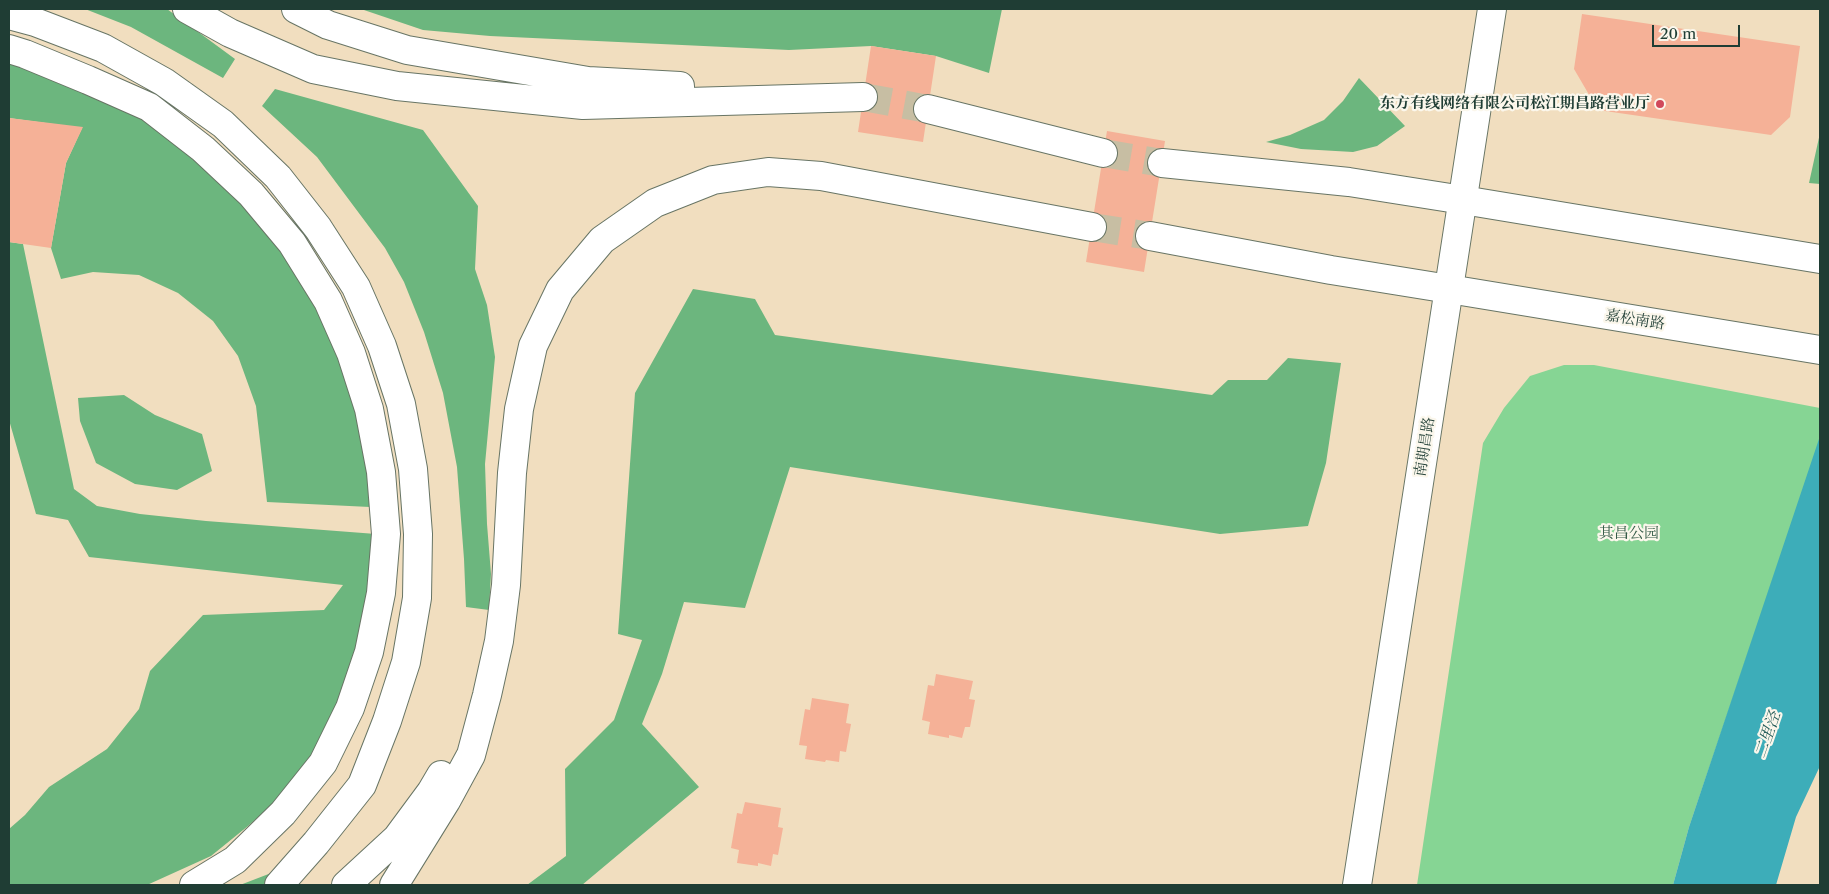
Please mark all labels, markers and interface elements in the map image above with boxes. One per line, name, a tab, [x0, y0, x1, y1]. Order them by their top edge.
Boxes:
scale bar	[1654, 15, 1742, 47]
text: 20 m	[1660, 24, 1696, 43]
place label: 东方有线网络有限公司松江期昌路营业厅	[1380, 95, 1650, 113]
marker: 东方有线网络有限公司松江期昌路营业厅	[1654, 98, 1666, 110]
street label: 嘉松南路	[1604, 306, 1666, 334]
street label: 南期昌路	[1411, 416, 1439, 478]
park label: 其昌公园	[1599, 525, 1659, 543]
water label: 二里泾	[1751, 709, 1785, 761]

